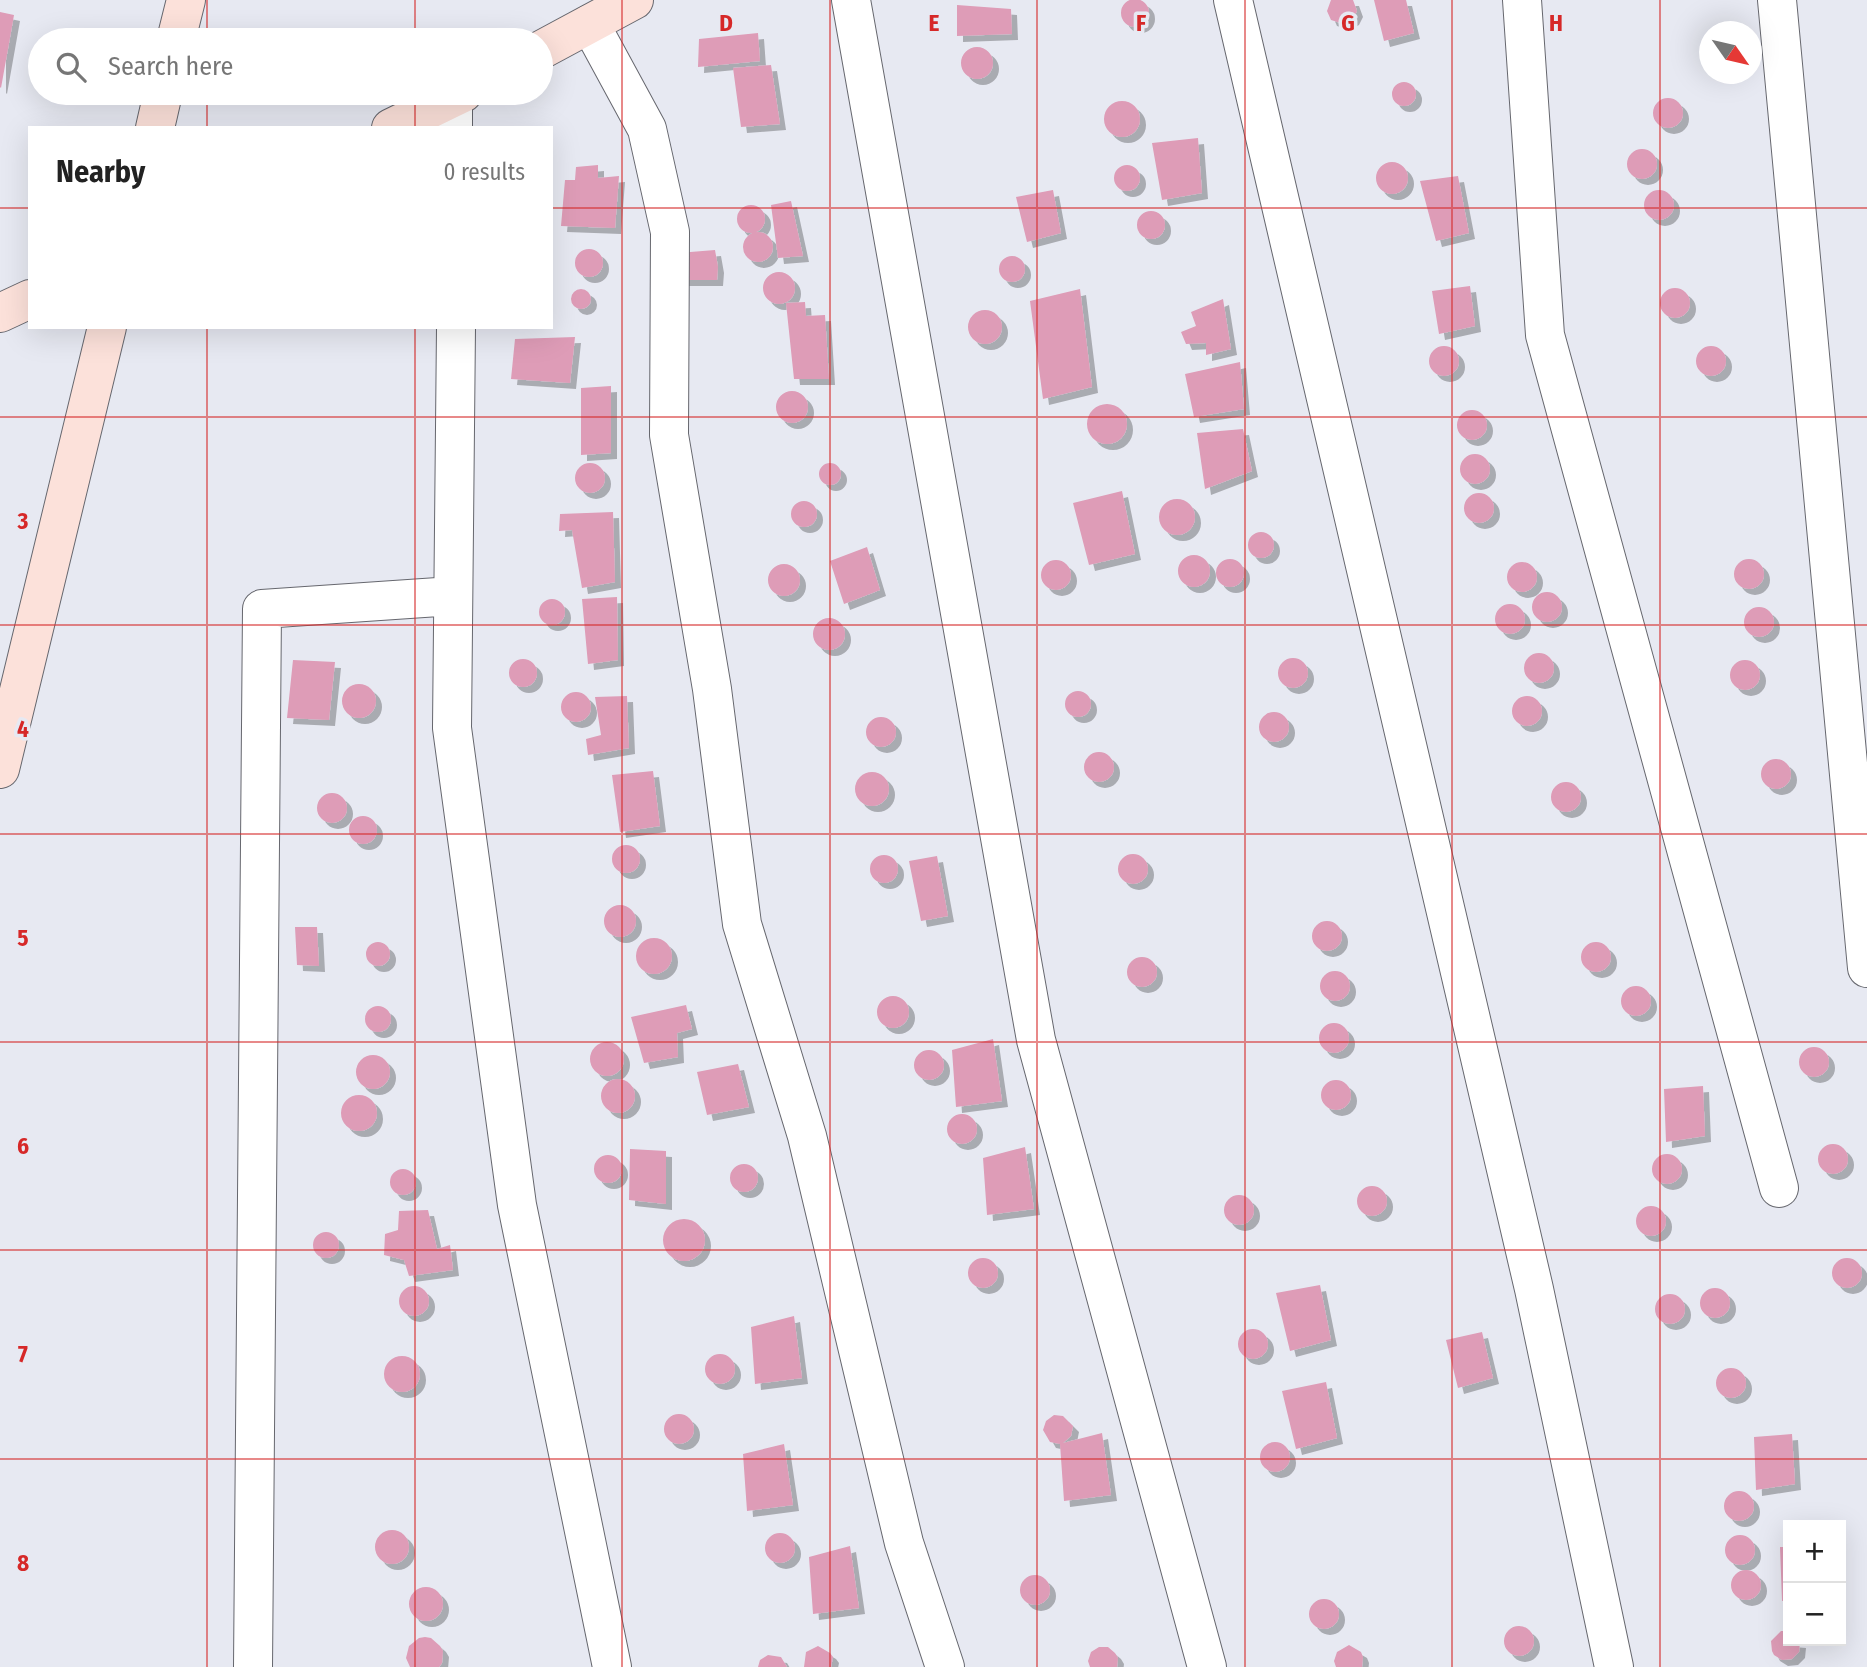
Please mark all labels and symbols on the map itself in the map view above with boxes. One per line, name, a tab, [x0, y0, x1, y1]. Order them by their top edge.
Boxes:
text: D	[719, 9, 733, 37]
text: E	[929, 9, 940, 37]
text: F	[1136, 9, 1146, 37]
text: G	[1341, 9, 1355, 37]
text: H	[1549, 9, 1563, 37]
north arrow	[1699, 21, 1762, 84]
text: 3	[17, 507, 29, 535]
text: 4	[17, 715, 29, 743]
text: 5	[17, 924, 29, 952]
text: 6	[17, 1132, 29, 1160]
text: 7	[18, 1340, 28, 1368]
text: 8	[17, 1549, 29, 1577]

